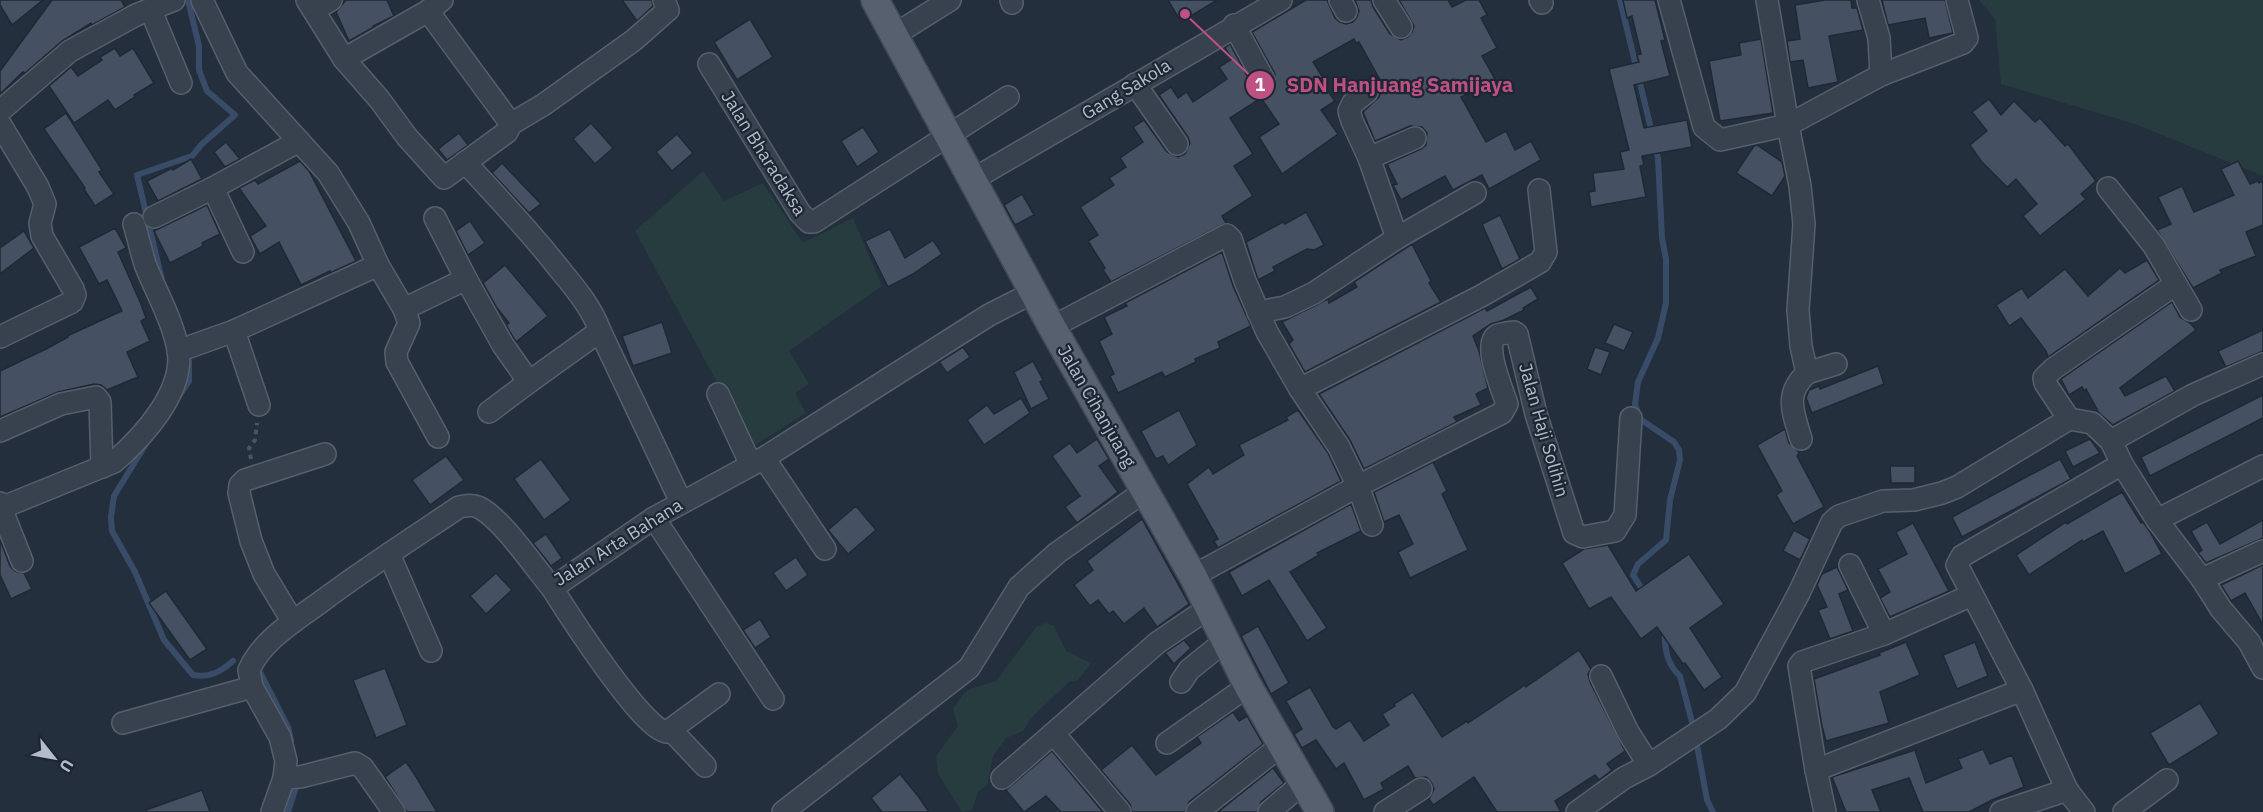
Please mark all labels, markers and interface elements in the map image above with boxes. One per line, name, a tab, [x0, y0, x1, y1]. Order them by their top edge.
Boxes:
street label: Gang Sakola	[1077, 53, 1175, 125]
callout: SDN Hanjuang Samijaya	[1245, 66, 1525, 104]
text: SDN Hanjuang Samijaya	[1287, 71, 1513, 98]
text: 1	[1255, 73, 1266, 96]
street label: Jalan Bharadaksa	[716, 86, 812, 220]
street label: Jalan Cihanjuang	[1053, 341, 1142, 472]
street label: Jalan Haji Solihin	[1514, 360, 1574, 500]
street label: Jalan Arta Bahana	[549, 493, 687, 591]
north arrow	[24, 728, 84, 788]
text: U	[55, 756, 78, 776]

